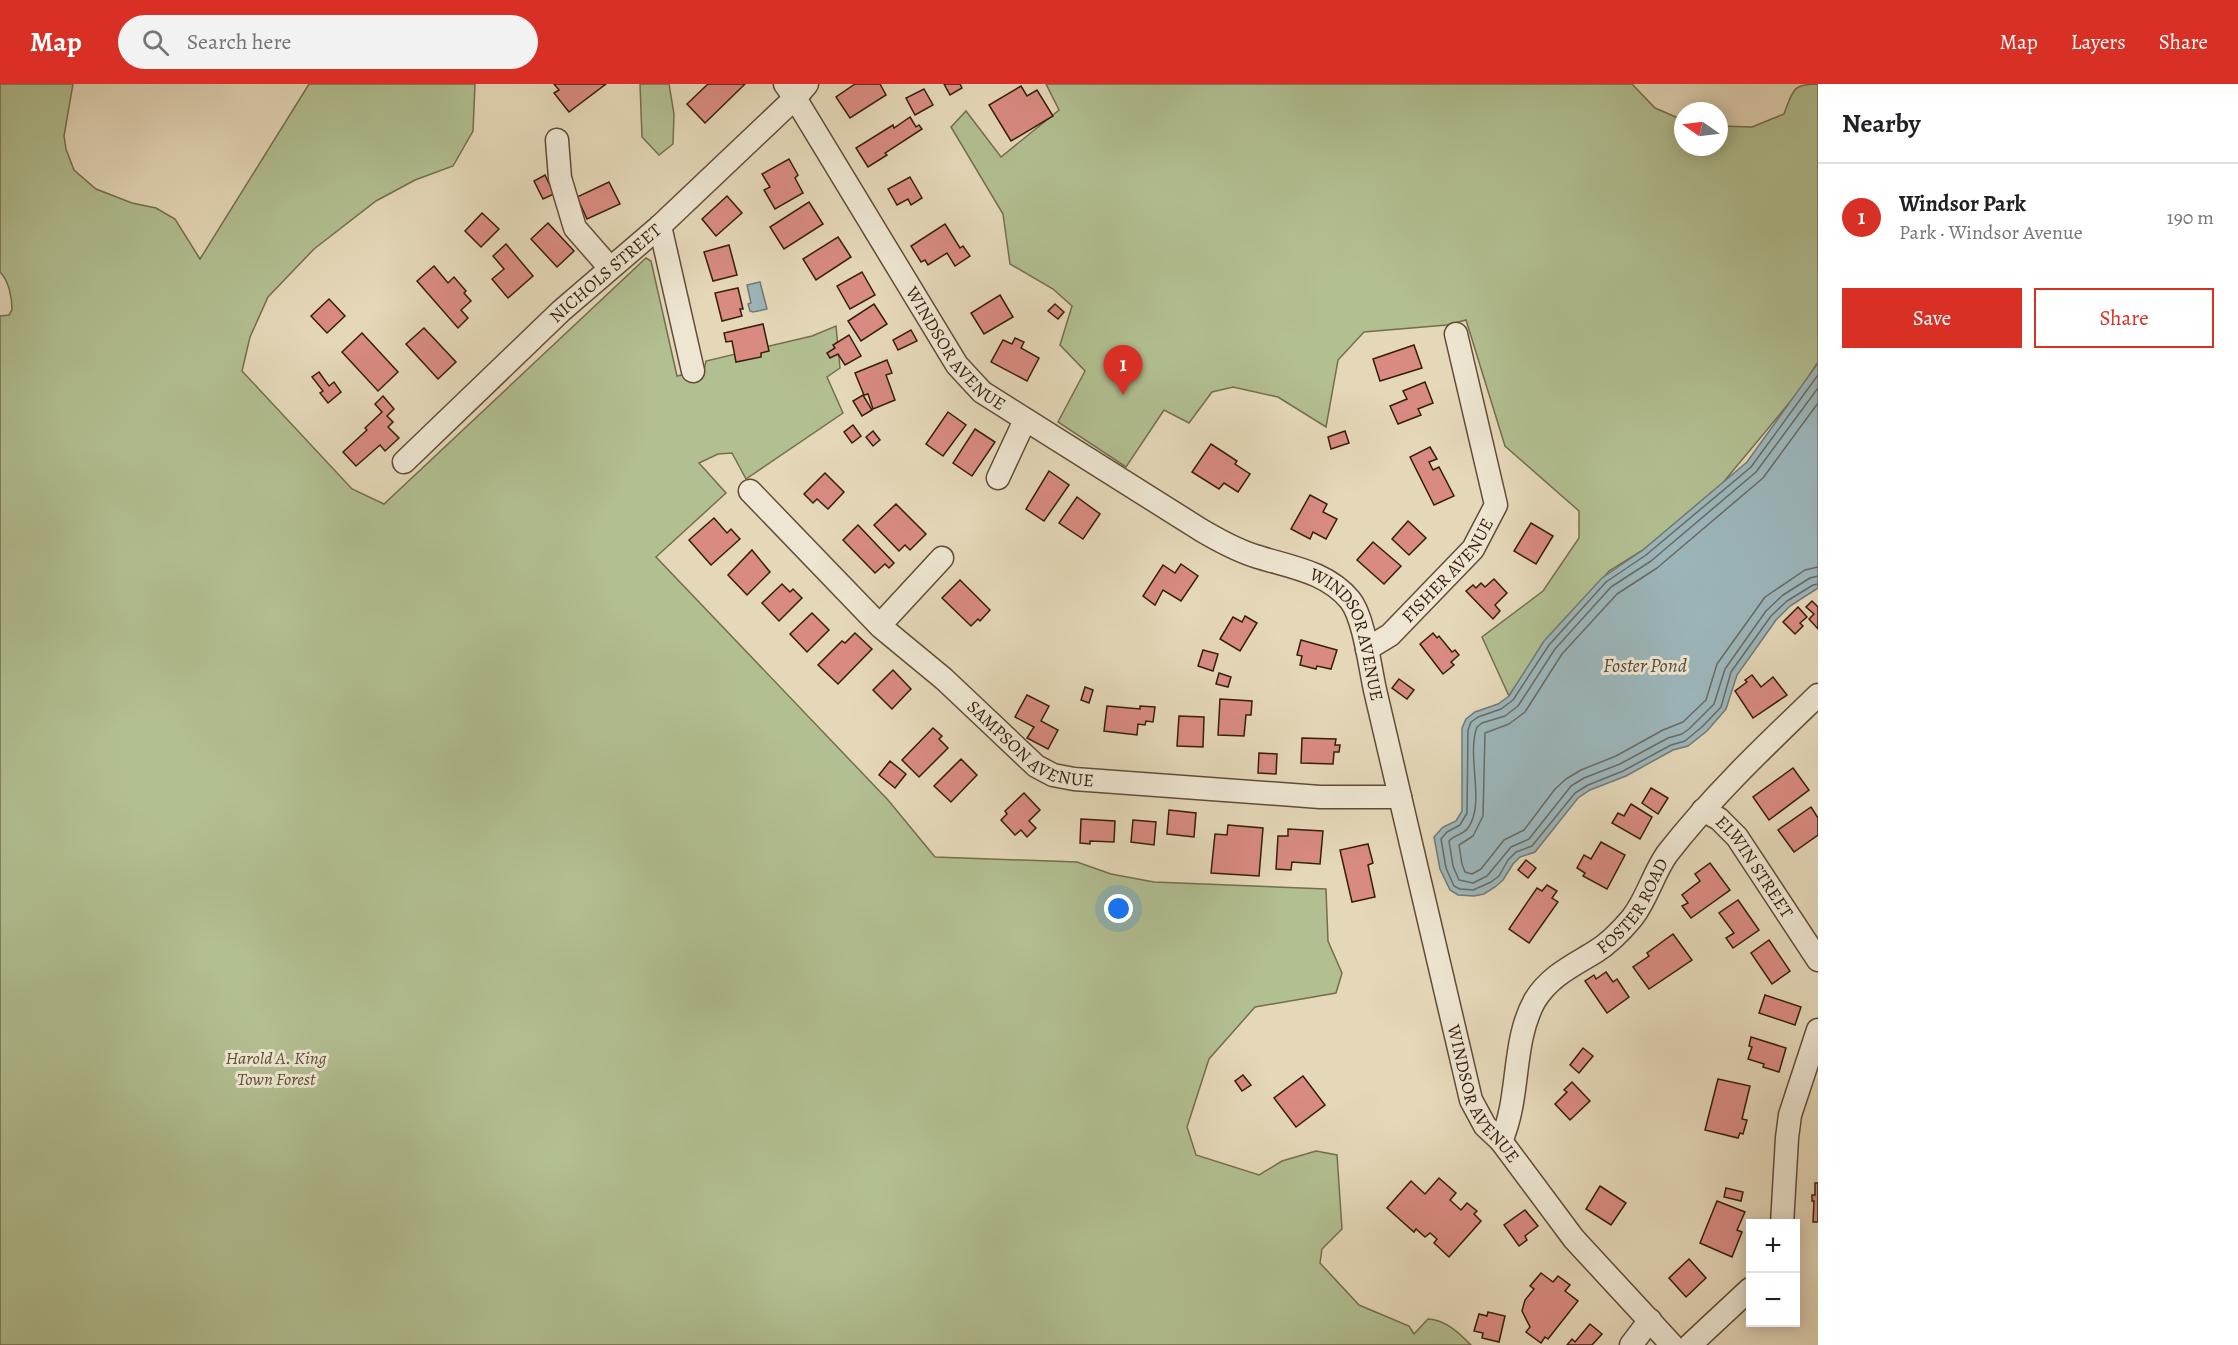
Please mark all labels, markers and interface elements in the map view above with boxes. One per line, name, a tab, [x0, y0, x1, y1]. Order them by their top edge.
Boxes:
search box	[118, 15, 538, 69]
text: Map	[30, 23, 82, 61]
icon: search	[139, 26, 172, 59]
text: Search here	[187, 27, 291, 57]
text: Map	[1999, 28, 2038, 56]
text: Layers	[2071, 28, 2126, 56]
text: Share	[2159, 28, 2208, 56]
north arrow	[1674, 102, 1728, 156]
text: Nearby	[1842, 106, 1921, 141]
text: Windsor Park	[1899, 189, 2026, 219]
text: 1	[1858, 204, 1865, 231]
text: 190 m	[2167, 204, 2214, 231]
street label: NICHOLS STREET	[544, 218, 666, 328]
text: Park · Windsor Avenue	[1899, 219, 2083, 246]
street label: WINDSOR AVENUE	[900, 281, 1010, 416]
button: Save	[1842, 288, 2022, 348]
button: Share	[2034, 288, 2214, 348]
pin: 1	[1104, 346, 1142, 395]
street label: FISHER AVENUE	[1396, 514, 1499, 628]
street label: WINDSOR AVENUE	[1305, 561, 1389, 703]
water label: Foster Pond	[1603, 652, 1688, 679]
street label: SAMPSON AVENUE	[962, 695, 1095, 792]
street label: ELWIN STREET	[1710, 810, 1799, 923]
street label: FOSTER ROAD	[1591, 854, 1674, 959]
your location	[1104, 894, 1133, 923]
street label: WINDSOR AVENUE	[1442, 1021, 1525, 1168]
park label: Harold A. King Town Forest	[225, 1046, 327, 1091]
map controls	[1746, 1219, 1800, 1327]
button: +	[1746, 1219, 1800, 1273]
button: −	[1746, 1273, 1800, 1327]

